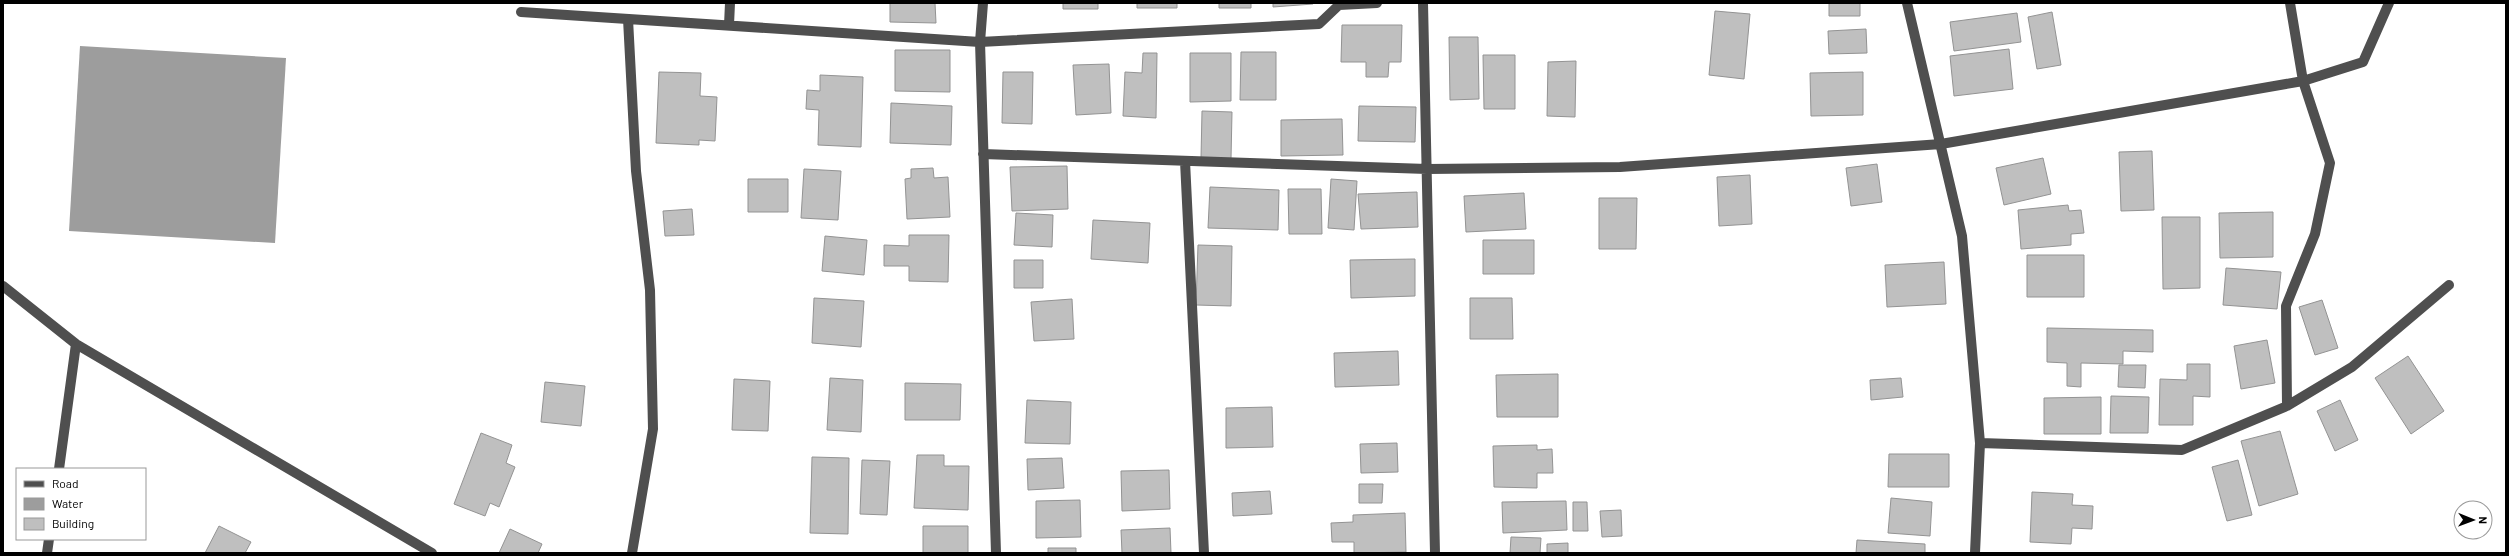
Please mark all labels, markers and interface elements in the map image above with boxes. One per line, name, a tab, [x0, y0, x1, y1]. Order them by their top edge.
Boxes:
legend	[16, 468, 146, 540]
text: Road	[52, 476, 79, 490]
text: Water	[52, 496, 84, 510]
north arrow	[2453, 500, 2493, 540]
text: Building	[52, 516, 94, 530]
text: N	[2477, 516, 2490, 524]

